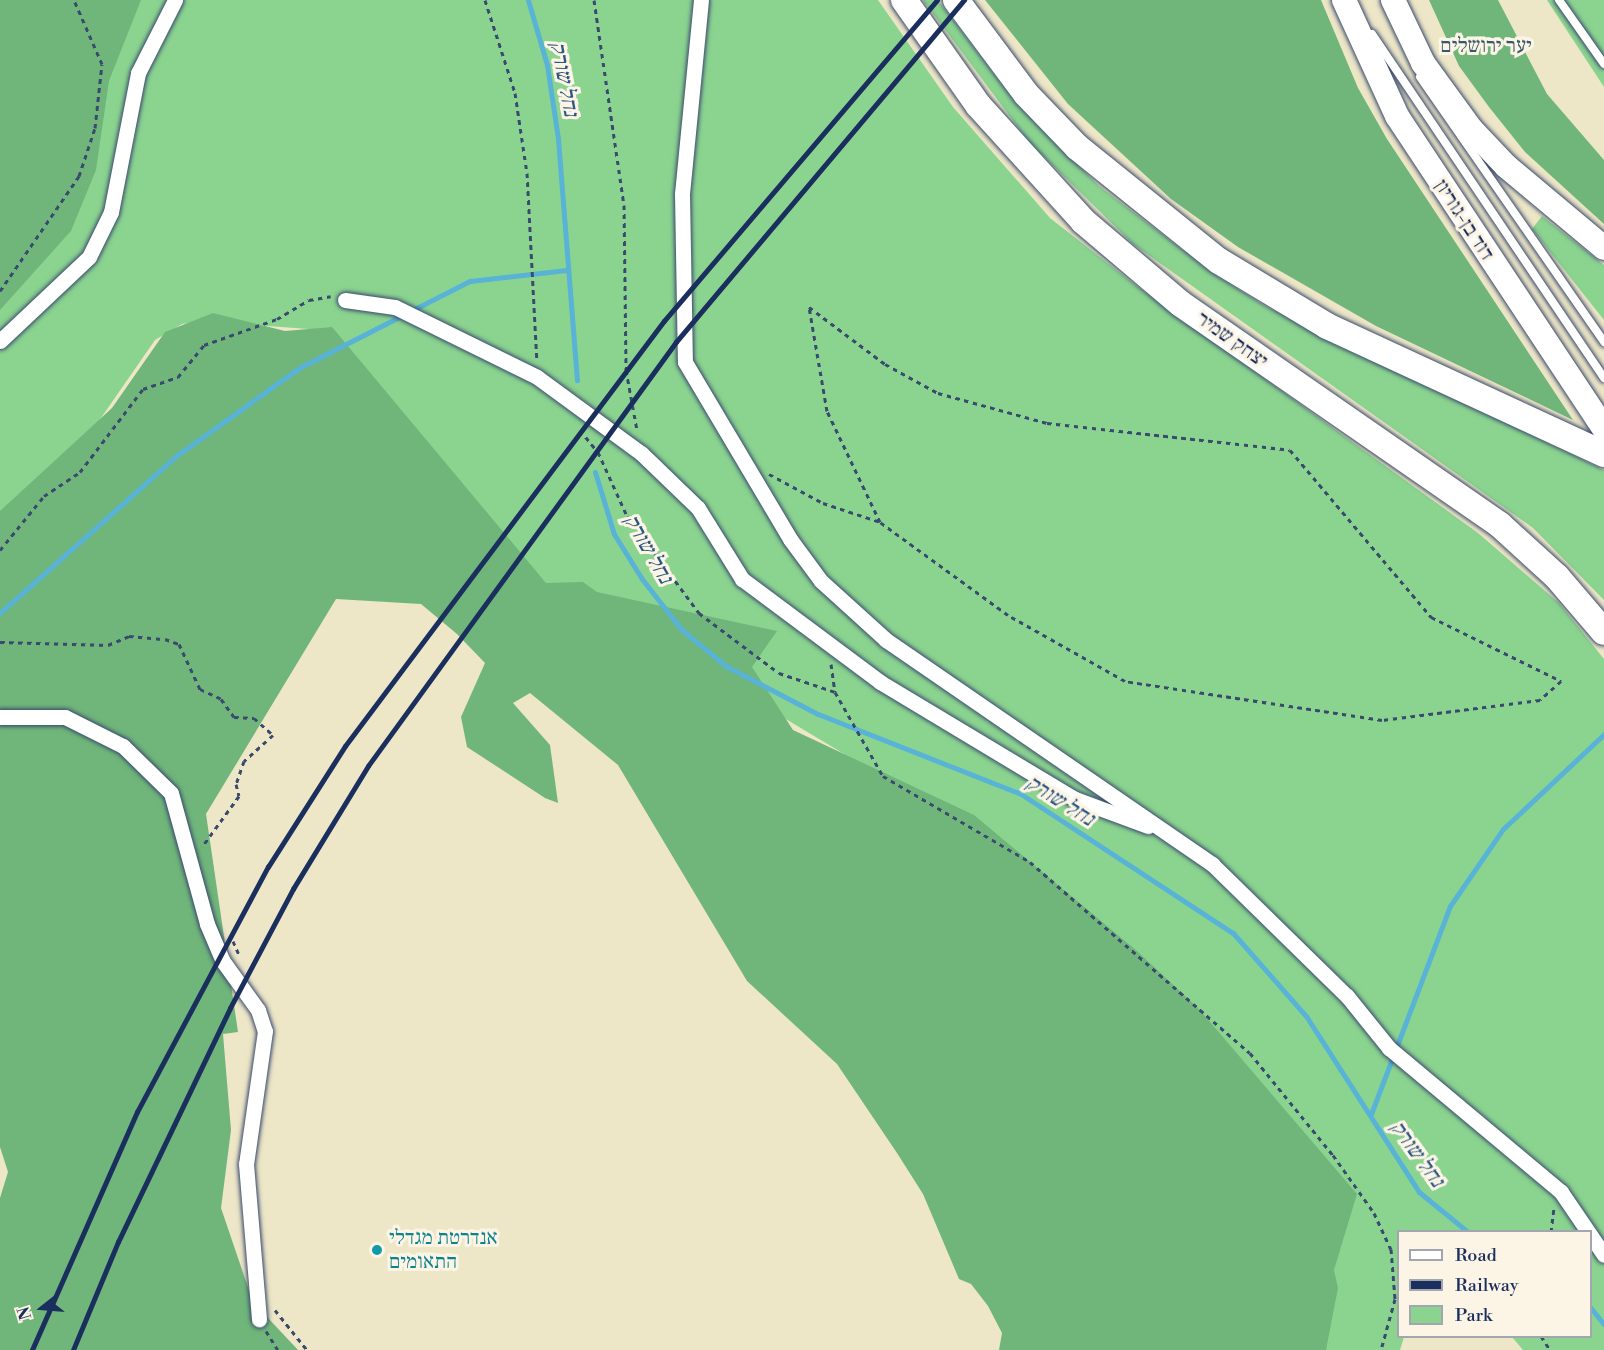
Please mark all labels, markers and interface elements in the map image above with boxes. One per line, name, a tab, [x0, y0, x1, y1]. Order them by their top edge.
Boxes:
park label: יער ירושלים	[1440, 33, 1532, 59]
water label: נחל שורק	[544, 39, 584, 119]
street label: דוד בן-גוריון	[1429, 175, 1499, 265]
street label: יצחק שמיר	[1191, 306, 1273, 374]
water label: נחל שורק	[618, 510, 678, 588]
water label: נחל שורק	[1021, 770, 1099, 832]
water label: נחל שורק	[1384, 1116, 1450, 1192]
place label: אנדרטת מגדלי התאומים	[389, 1225, 498, 1275]
legend	[1397, 1230, 1592, 1338]
marker: אנדרטת מגדלי התאומים	[370, 1243, 384, 1257]
text: Road	[1455, 1244, 1497, 1267]
text: Railway	[1455, 1274, 1518, 1297]
north arrow	[12, 1278, 72, 1338]
text: N	[13, 1304, 36, 1322]
text: Park	[1455, 1304, 1492, 1327]

